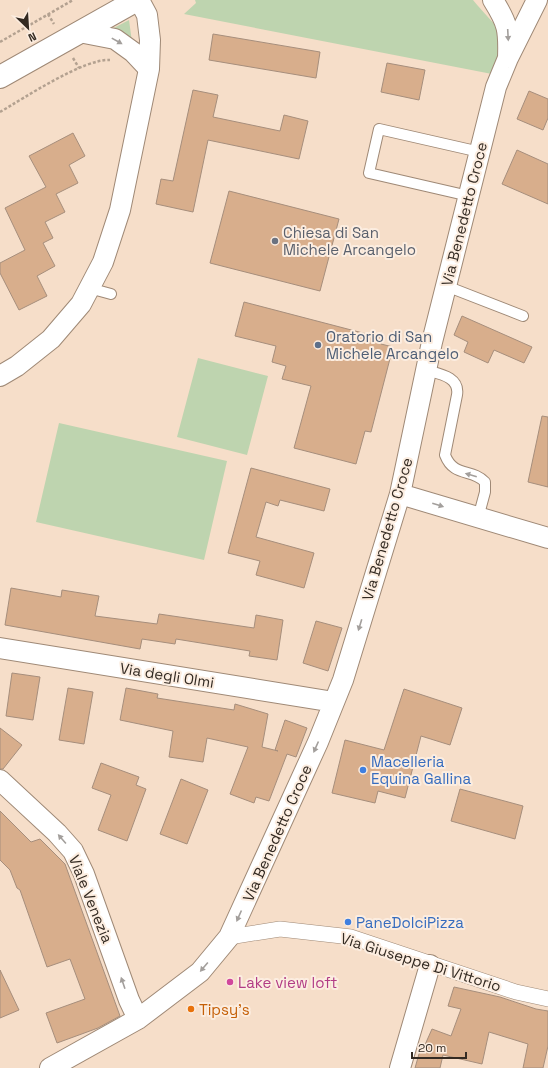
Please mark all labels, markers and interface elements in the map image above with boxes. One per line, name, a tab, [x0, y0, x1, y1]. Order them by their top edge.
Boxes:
north arrow	[8, 8, 48, 48]
text: N	[26, 29, 39, 45]
one-way arrow	[504, 29, 511, 41]
one-way arrow	[111, 38, 123, 44]
street label: Via Benedetto Croce	[437, 140, 491, 288]
place label: Chiesa di San Michele Arcangelo	[283, 223, 416, 259]
marker: Chiesa di San Michele Arcangelo	[270, 236, 280, 246]
place label: Oratorio di San Michele Arcangelo	[326, 327, 459, 363]
marker: Oratorio di San Michele Arcangelo	[313, 340, 323, 350]
street label: Via Benedetto Croce	[357, 455, 417, 603]
one-way arrow	[465, 472, 477, 478]
one-way arrow	[432, 502, 444, 508]
one-way arrow	[357, 619, 363, 631]
street label: Via degli Olmi	[119, 658, 215, 692]
one-way arrow	[313, 742, 319, 753]
place label: Macelleria Equina Gallina	[371, 752, 471, 788]
street label: Via Benedetto Croce	[238, 761, 316, 904]
marker: Macelleria Equina Gallina	[358, 765, 368, 775]
one-way arrow	[57, 833, 66, 844]
street label: Viale Venezia	[65, 852, 117, 946]
one-way arrow	[236, 911, 242, 922]
place label: PaneDolciPizza	[356, 913, 464, 932]
marker: PaneDolciPizza	[343, 917, 353, 927]
street label: Via Giuseppe Di Vittorio	[338, 929, 504, 995]
one-way arrow	[200, 962, 209, 973]
place label: Lake view loft	[238, 973, 338, 992]
one-way arrow	[120, 977, 126, 989]
marker: Lake view loft	[225, 977, 235, 987]
place label: Tipsy's	[199, 1000, 250, 1019]
marker: Tipsy's	[186, 1004, 196, 1014]
scale bar	[412, 1034, 466, 1060]
text: 20 m	[418, 1040, 446, 1056]

